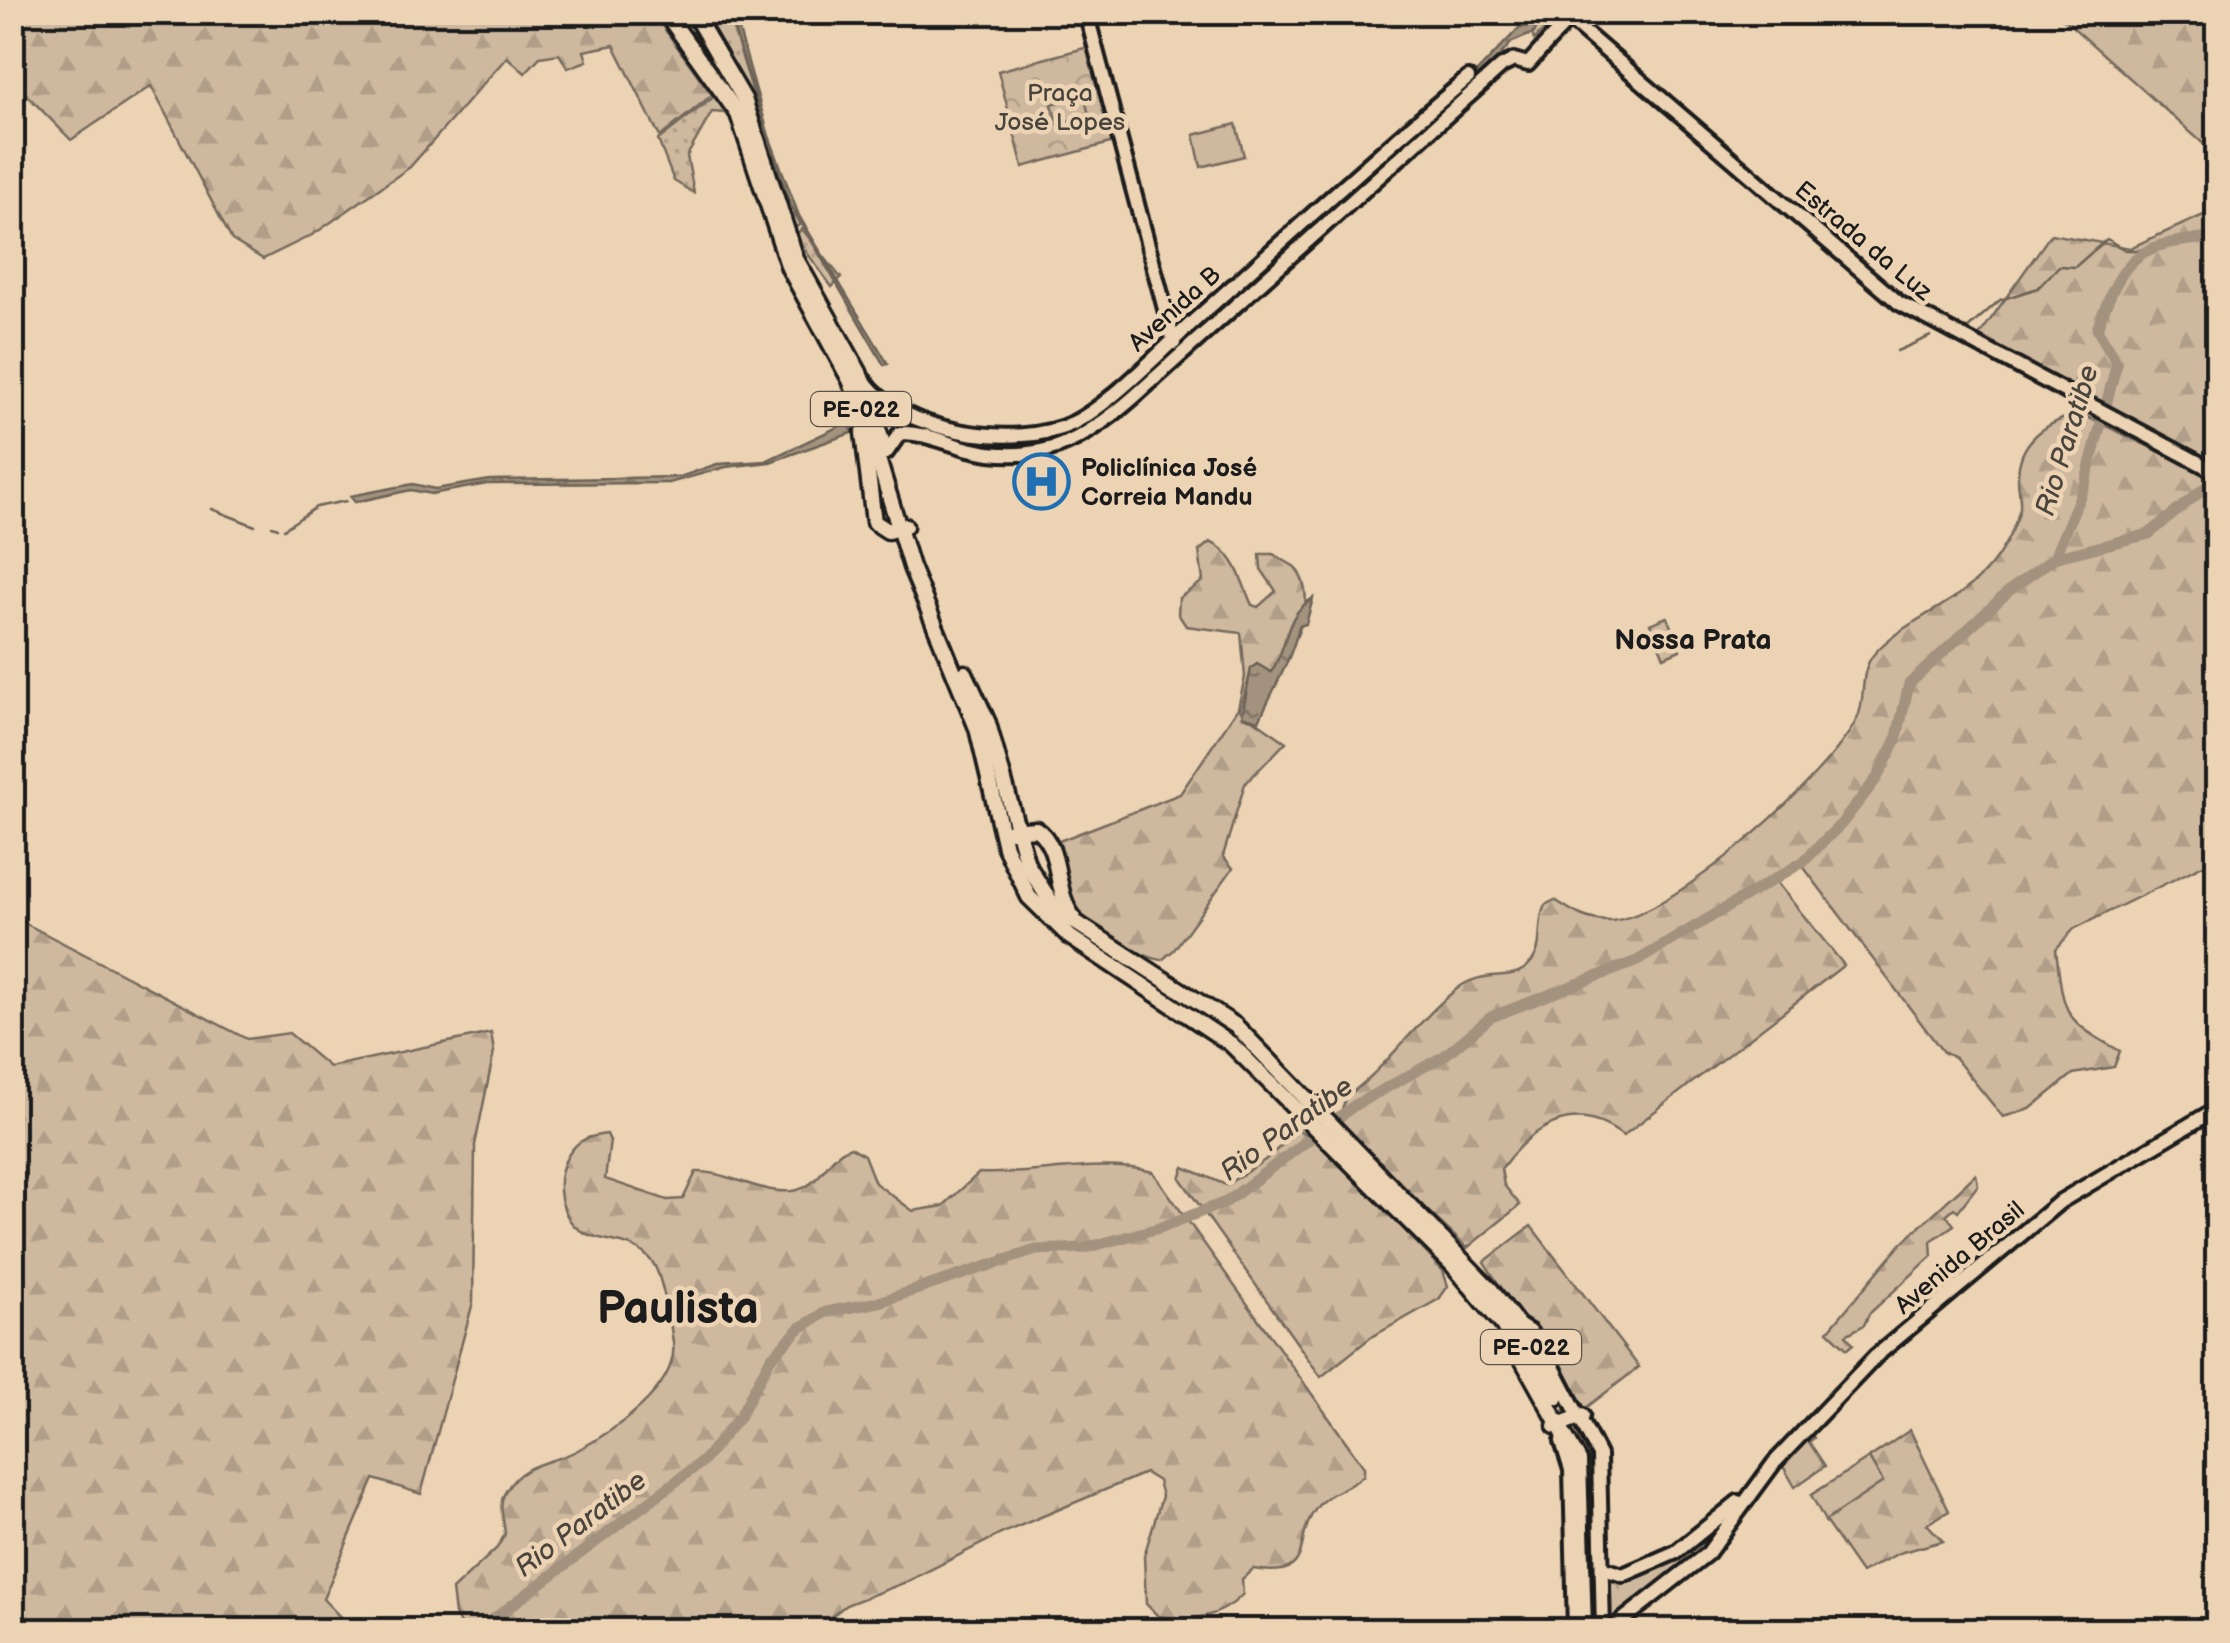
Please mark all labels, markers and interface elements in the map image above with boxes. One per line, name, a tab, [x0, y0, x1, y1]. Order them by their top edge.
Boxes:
park label: Praça José Lopes	[995, 78, 1125, 138]
street label: Estrada da Luz	[1788, 175, 1939, 308]
street label: Avenida B	[1122, 260, 1228, 359]
water label: Rio Paratibe	[2029, 361, 2106, 520]
road number: PE-022	[811, 392, 911, 426]
hospital icon: Policlínica José Correia Mandu	[1012, 451, 1072, 511]
place label: Policlínica José Correia Mandu	[1081, 453, 1257, 513]
district label: Nossa Prata	[1614, 624, 1772, 657]
water label: Rio Paratibe	[1214, 1070, 1360, 1188]
street label: Avenida Brasil	[1889, 1195, 2031, 1321]
district label: Paulista	[597, 1282, 759, 1337]
road number: PE-022	[1481, 1330, 1581, 1364]
water label: Rio Paratibe	[509, 1464, 653, 1584]

